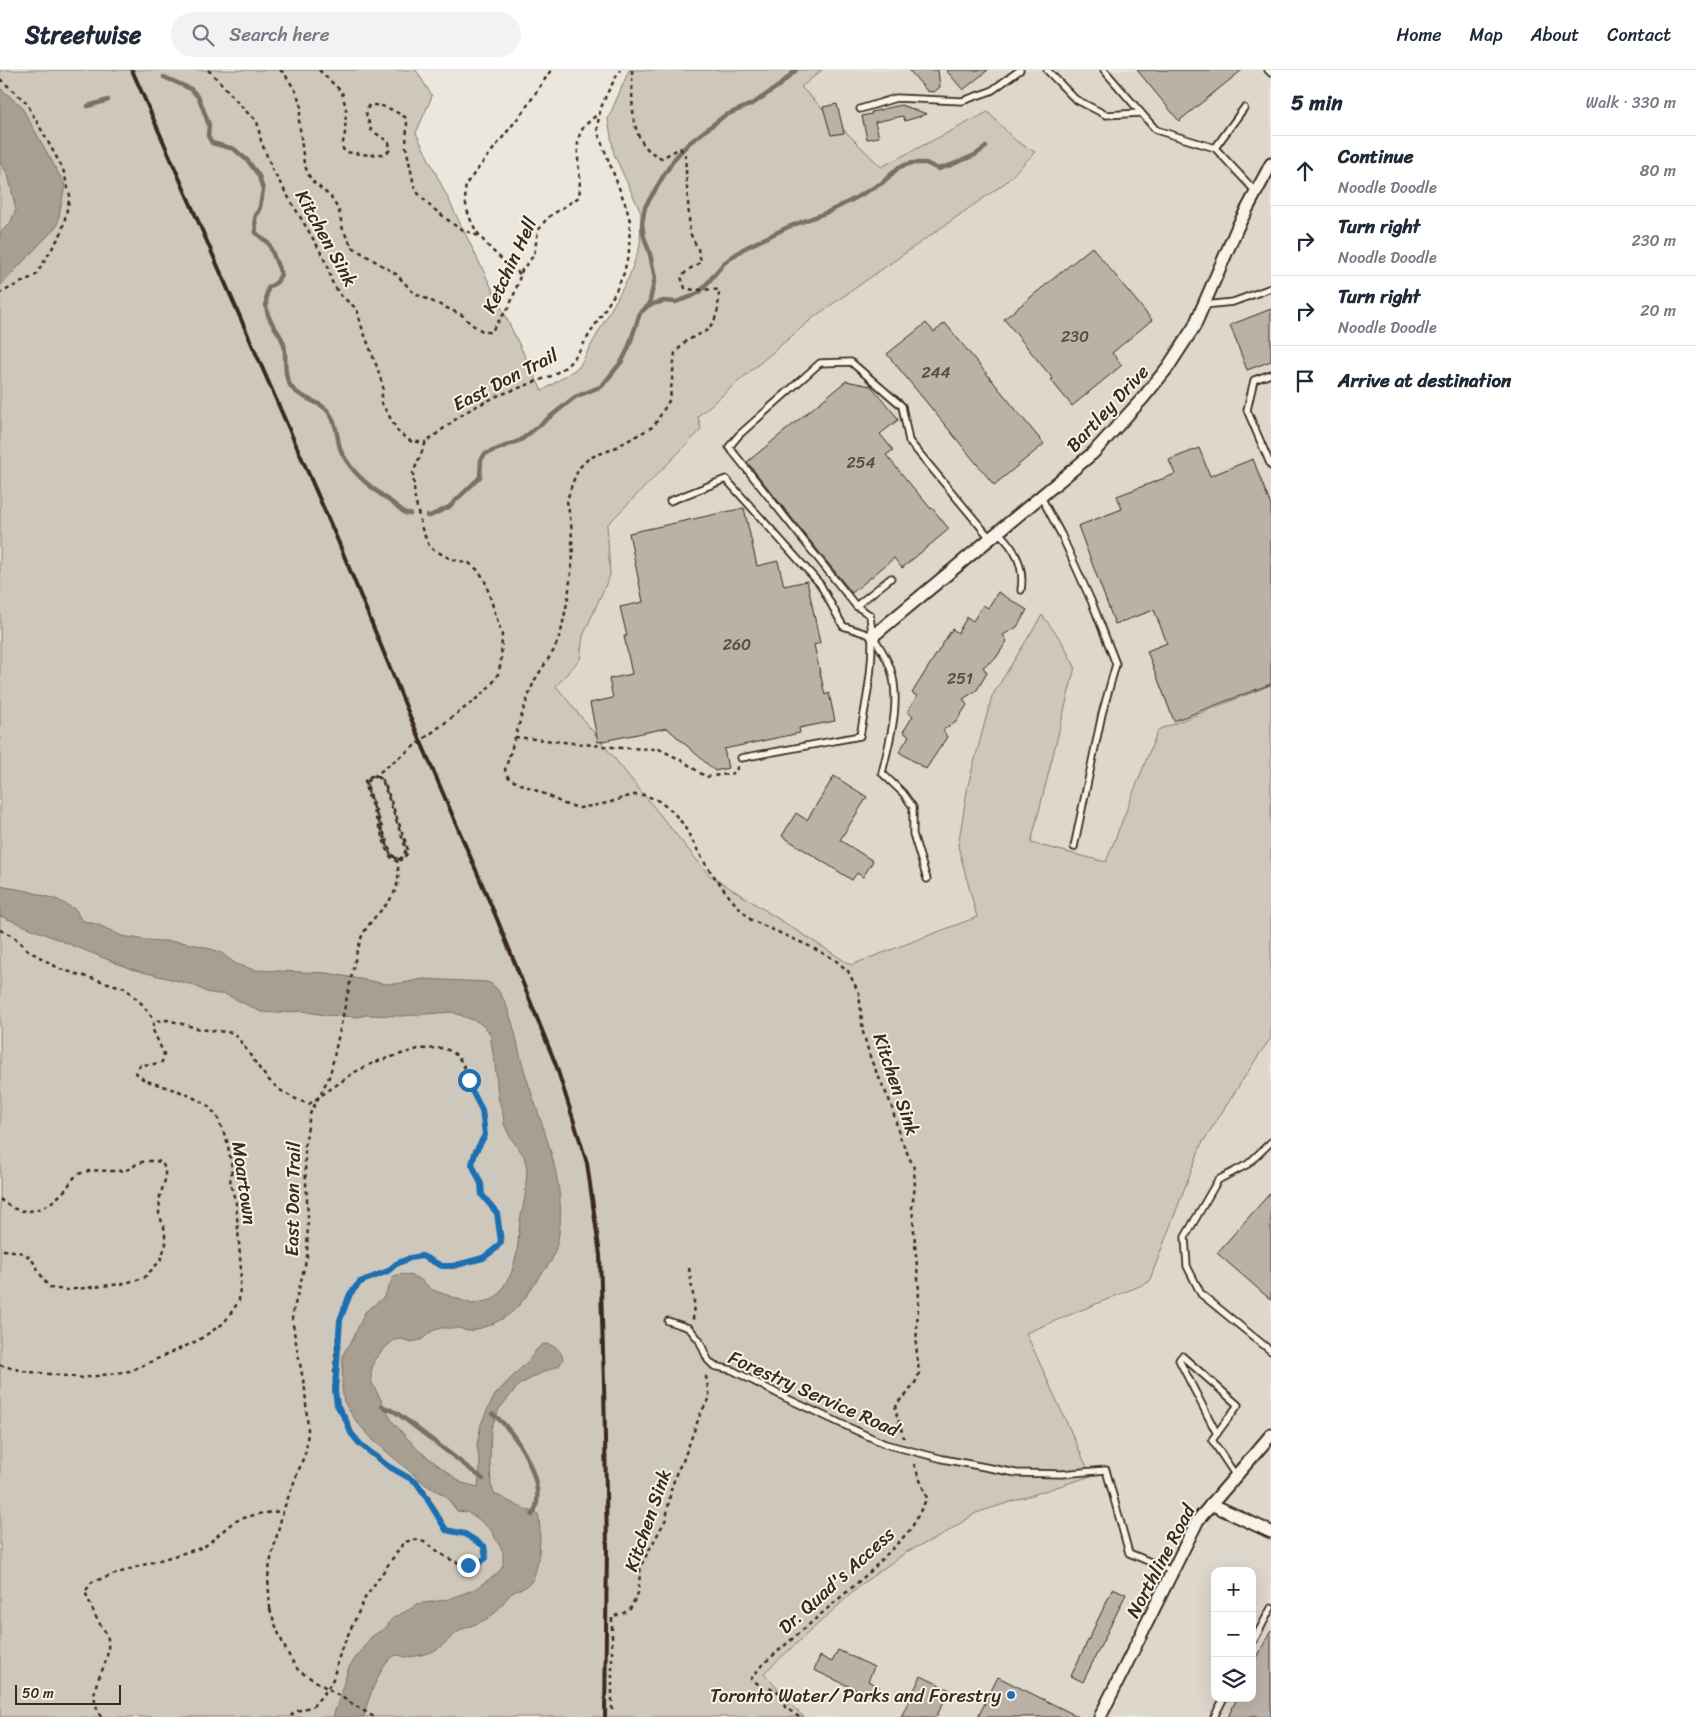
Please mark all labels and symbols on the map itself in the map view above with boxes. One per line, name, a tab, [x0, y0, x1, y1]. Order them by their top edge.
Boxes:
street label: Kitchen Sink	[286, 183, 367, 293]
street label: Ketchin Hell	[473, 211, 546, 319]
house number: 230	[1061, 322, 1089, 351]
street label: East Don Trail	[447, 338, 564, 420]
street label: Bartley Drive	[1058, 356, 1157, 460]
house number: 244	[921, 358, 951, 387]
house number: 254	[846, 448, 876, 477]
house number: 260	[723, 630, 751, 659]
house number: 251	[947, 664, 973, 693]
street label: Kitchen Sink	[864, 1028, 930, 1140]
route start	[458, 1069, 481, 1092]
street label: Moartown	[222, 1139, 267, 1227]
street label: East Don Trail	[275, 1141, 310, 1257]
street label: Forestry Service Road	[723, 1341, 907, 1447]
street label: Kitchen Sink	[614, 1464, 680, 1576]
street label: Northline Road	[1117, 1497, 1205, 1624]
street label: Dr. Quad's Access	[770, 1518, 903, 1642]
route end	[457, 1554, 480, 1577]
place label: Toronto Water/ Parks and Forestry	[710, 1679, 1001, 1712]
scale bar	[15, 1682, 121, 1705]
marker: Toronto Water/ Parks and Forestry	[1005, 1689, 1017, 1701]

